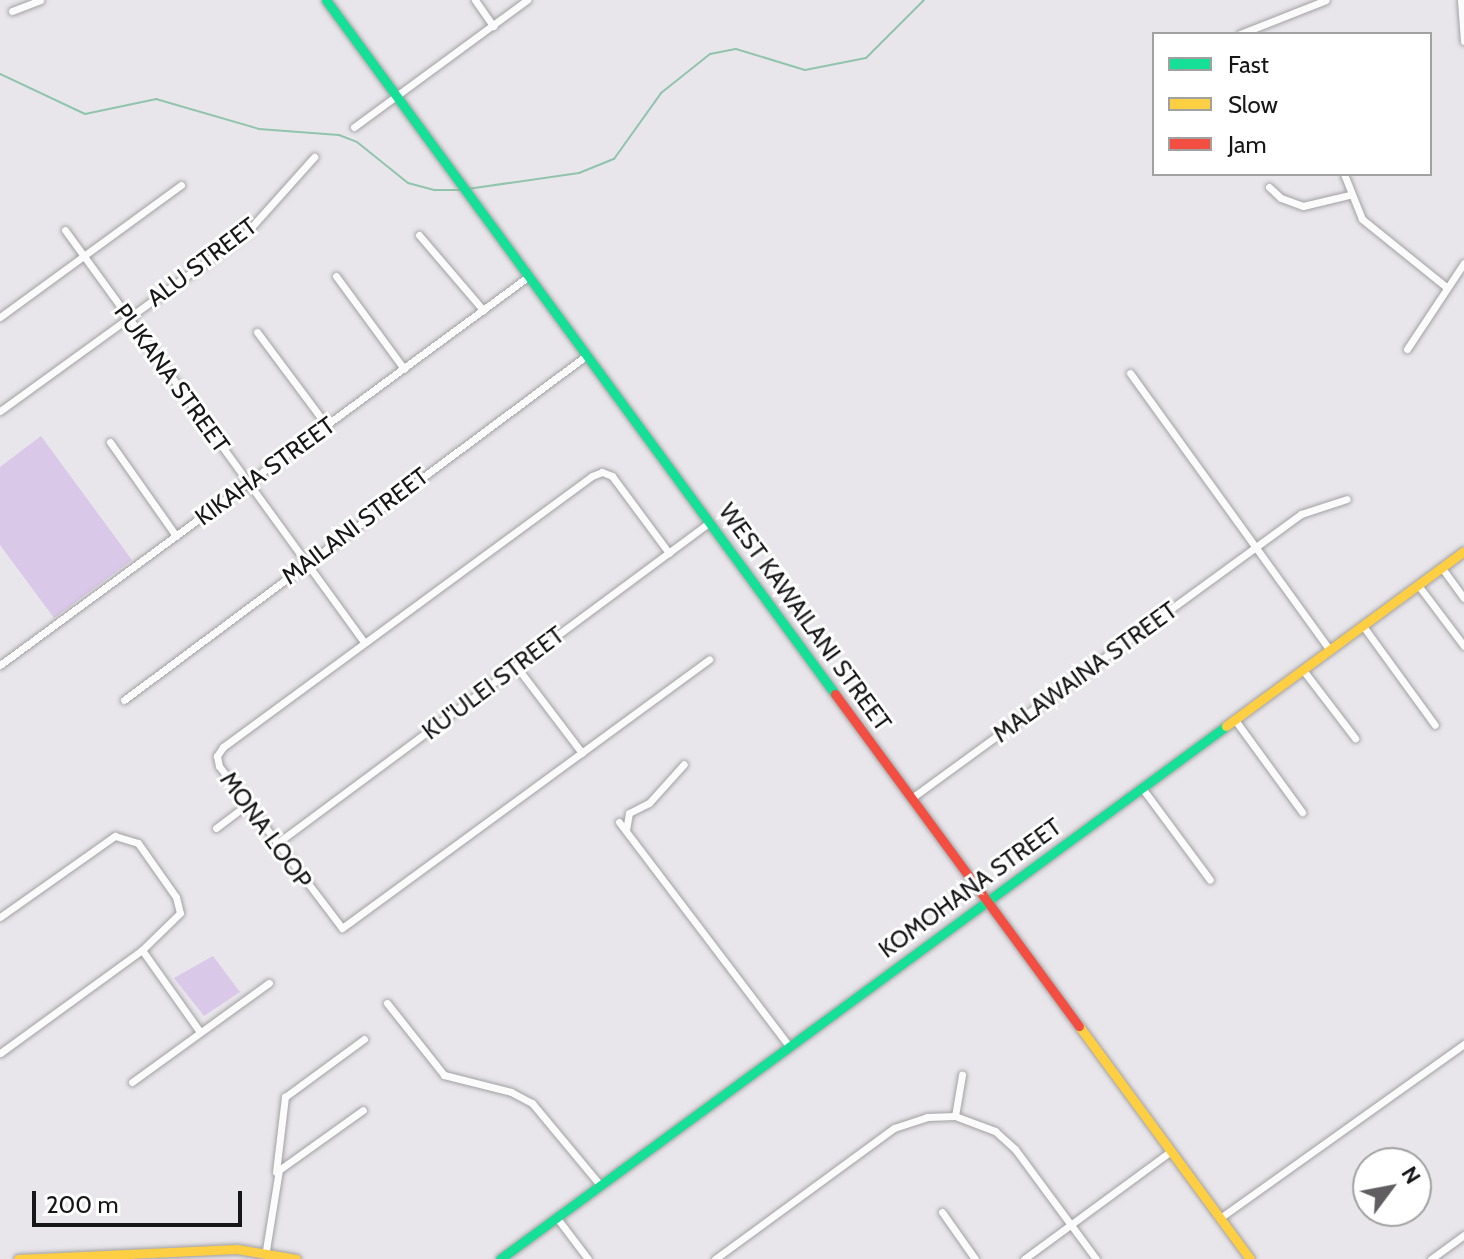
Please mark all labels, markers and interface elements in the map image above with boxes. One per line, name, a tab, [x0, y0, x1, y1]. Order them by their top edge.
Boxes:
legend	[1152, 32, 1432, 176]
text: Fast	[1228, 50, 1269, 79]
text: Slow	[1228, 90, 1278, 119]
text: Jam	[1228, 130, 1266, 159]
street label: ALU STREET	[141, 211, 263, 313]
street label: PUKANA STREET	[108, 298, 236, 458]
street label: KIKAHA STREET	[189, 411, 341, 531]
street label: MAILANI STREET	[276, 461, 434, 591]
street label: WEST KAWAILANI STREET	[713, 498, 897, 736]
street label: MALAWAINA STREET	[987, 596, 1183, 748]
street label: KU'ULEI STREET	[416, 620, 570, 746]
street label: MONA LOOP	[214, 766, 318, 894]
street label: KOMOHANA STREET	[873, 812, 1067, 964]
north arrow	[1352, 1147, 1432, 1227]
text: N	[1396, 1161, 1427, 1189]
scale bar	[36, 1175, 246, 1225]
text: 200 m	[46, 1190, 119, 1219]

